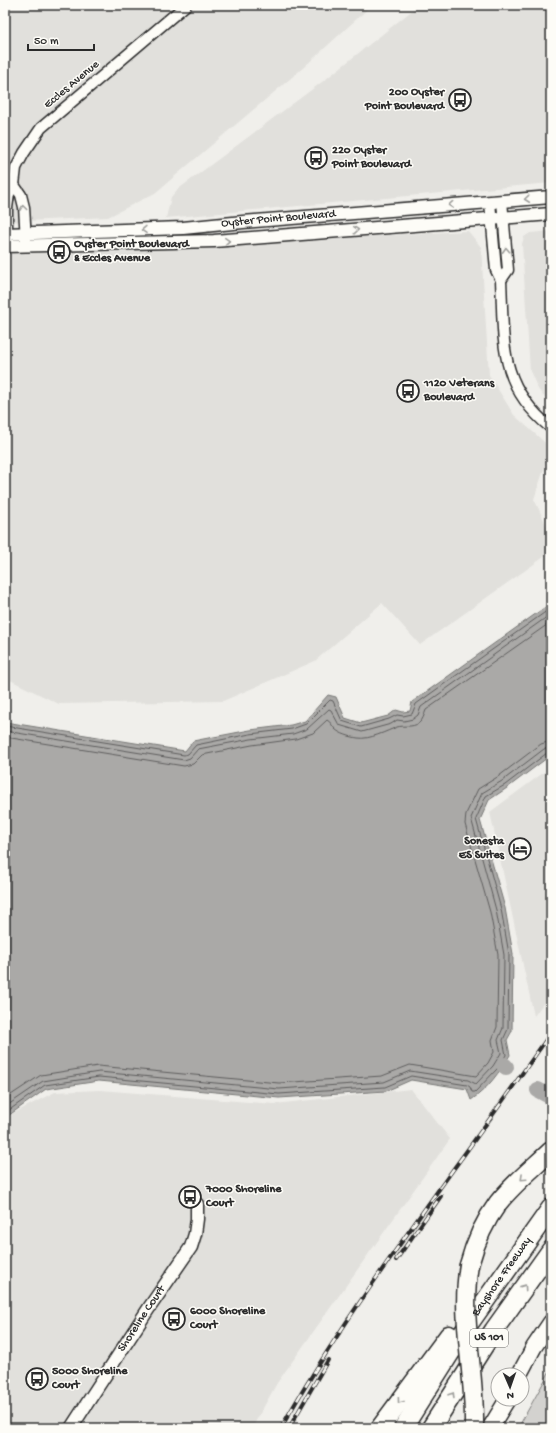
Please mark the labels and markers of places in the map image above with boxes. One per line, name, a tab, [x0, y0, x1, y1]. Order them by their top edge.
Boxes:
place label: 200 Oyster Point Boulevard	[364, 86, 446, 114]
bus stop icon: 200 Oyster Point Boulevard	[447, 87, 473, 113]
place label: 220 Oyster Point Boulevard	[331, 144, 413, 172]
bus stop icon: 220 Oyster Point Boulevard	[303, 145, 329, 171]
place label: Oyster Point Boulevard & Eccles Avenue	[74, 238, 191, 266]
bus stop icon: Oyster Point Boulevard & Eccles Avenue	[46, 239, 72, 265]
place label: 1120 Veterans Boulevard	[423, 377, 495, 405]
bus stop icon: 1120 Veterans Boulevard	[395, 378, 421, 404]
place label: Sonesta ES Suites	[458, 835, 505, 863]
hotel icon: Sonesta ES Suites	[507, 836, 533, 862]
place label: 7000 Shoreline Court	[205, 1183, 282, 1211]
bus stop icon: 7000 Shoreline Court	[177, 1184, 203, 1210]
place label: 6000 Shoreline Court	[189, 1305, 266, 1333]
bus stop icon: 6000 Shoreline Court	[161, 1306, 187, 1332]
place label: 5000 Shoreline Court	[51, 1365, 128, 1393]
bus stop icon: 5000 Shoreline Court	[24, 1366, 50, 1392]

